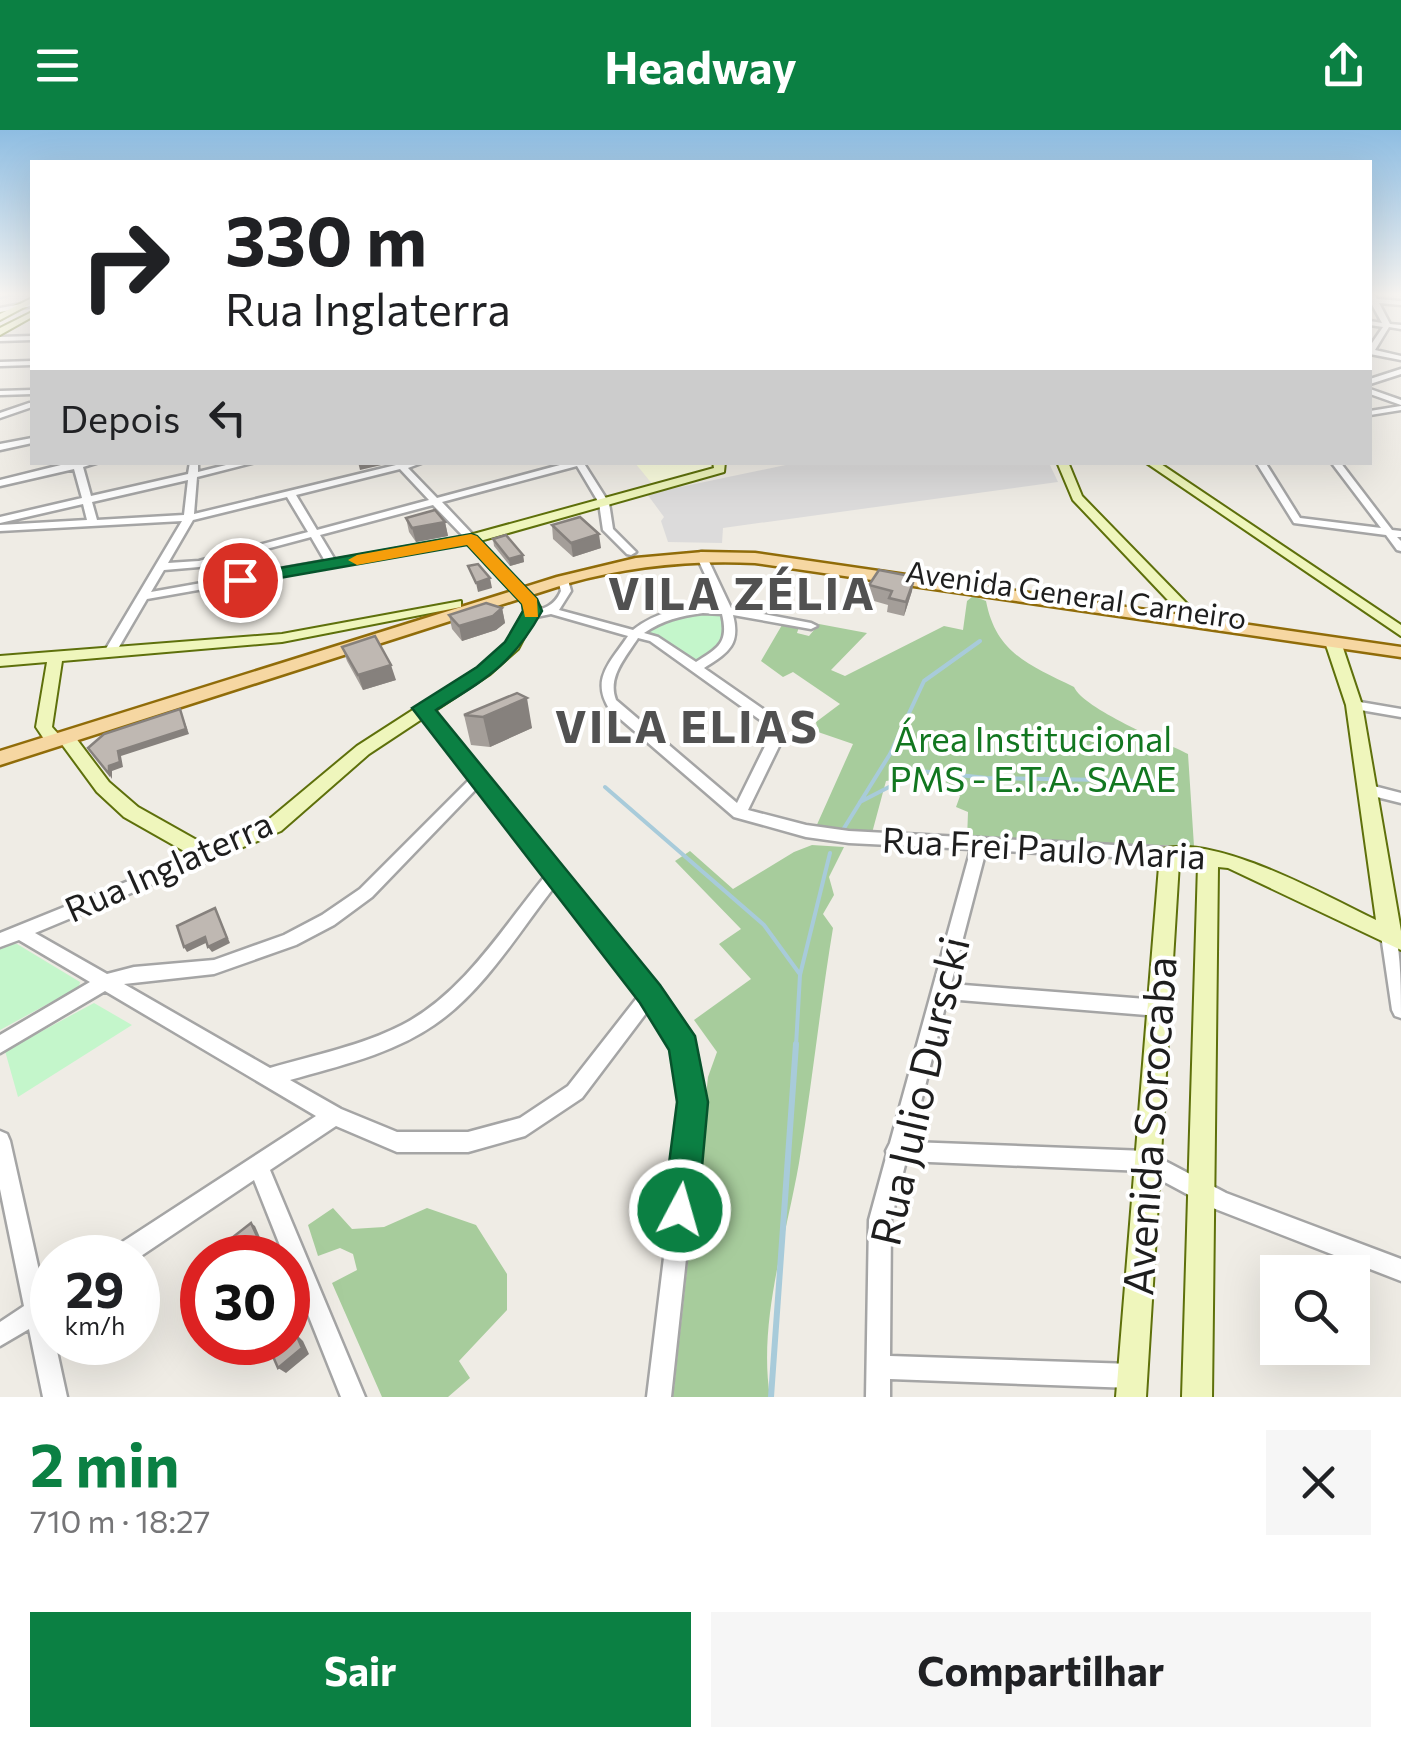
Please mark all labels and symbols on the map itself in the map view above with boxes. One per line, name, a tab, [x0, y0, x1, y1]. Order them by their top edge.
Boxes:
pin	[198, 538, 283, 623]
street label: Avenida General Carneiro	[904, 551, 1249, 636]
district label: VILA ZÉLIA	[608, 564, 876, 619]
district label: VILA ELIAS	[555, 697, 819, 752]
park label: Área Institucional PMS - E.T.A. SAAE	[889, 716, 1177, 799]
street label: Rua Inglaterra	[58, 800, 278, 930]
street label: Rua Frei Paulo Maria	[881, 817, 1207, 876]
street label: Rua Julio Durscki	[857, 931, 979, 1250]
street label: Avenida Sorocaba	[1110, 955, 1186, 1297]
position arrow	[628, 1158, 732, 1262]
speed limit sign: 30	[180, 1235, 310, 1365]

